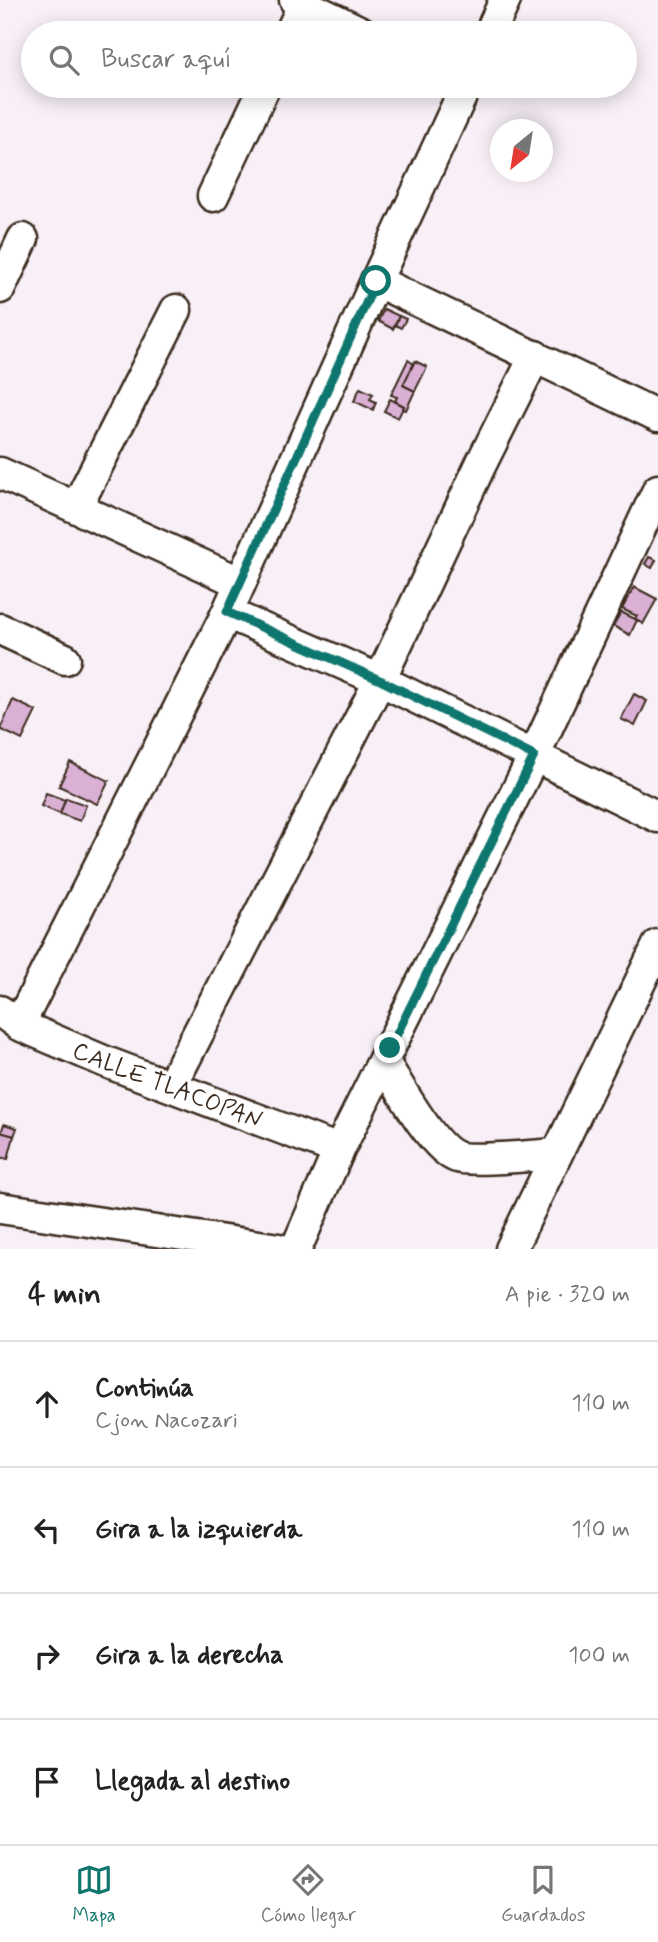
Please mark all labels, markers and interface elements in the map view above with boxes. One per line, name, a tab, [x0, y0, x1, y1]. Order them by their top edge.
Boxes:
search box	[21, 21, 637, 98]
icon: search	[45, 41, 83, 79]
text: Buscar aquí	[101, 43, 232, 77]
north arrow	[490, 119, 553, 182]
route start	[360, 265, 391, 296]
route end	[374, 1032, 405, 1063]
street label: CALLE TLACOPAN	[67, 1036, 267, 1137]
text: 4 min	[28, 1275, 101, 1314]
text: A pie · 320 m	[505, 1280, 630, 1310]
text: Continúa	[95, 1372, 194, 1406]
icon: ahead	[28, 1385, 66, 1423]
text: 110 m	[571, 1389, 630, 1419]
text: Cjon Nacozari	[95, 1406, 238, 1436]
icon: left	[28, 1511, 66, 1549]
text: Gira a la izquierda	[95, 1513, 302, 1547]
text: 110 m	[571, 1515, 630, 1545]
icon: right	[28, 1637, 66, 1675]
text: Gira a la derecha	[95, 1639, 284, 1673]
text: 100 m	[568, 1641, 630, 1671]
icon: arrive	[28, 1763, 66, 1801]
text: Llegada al destino	[95, 1765, 290, 1799]
tab: Mapa	[73, 1861, 116, 1928]
tab: Cómo llegar	[261, 1861, 356, 1928]
tab: Guardados	[501, 1861, 585, 1928]

